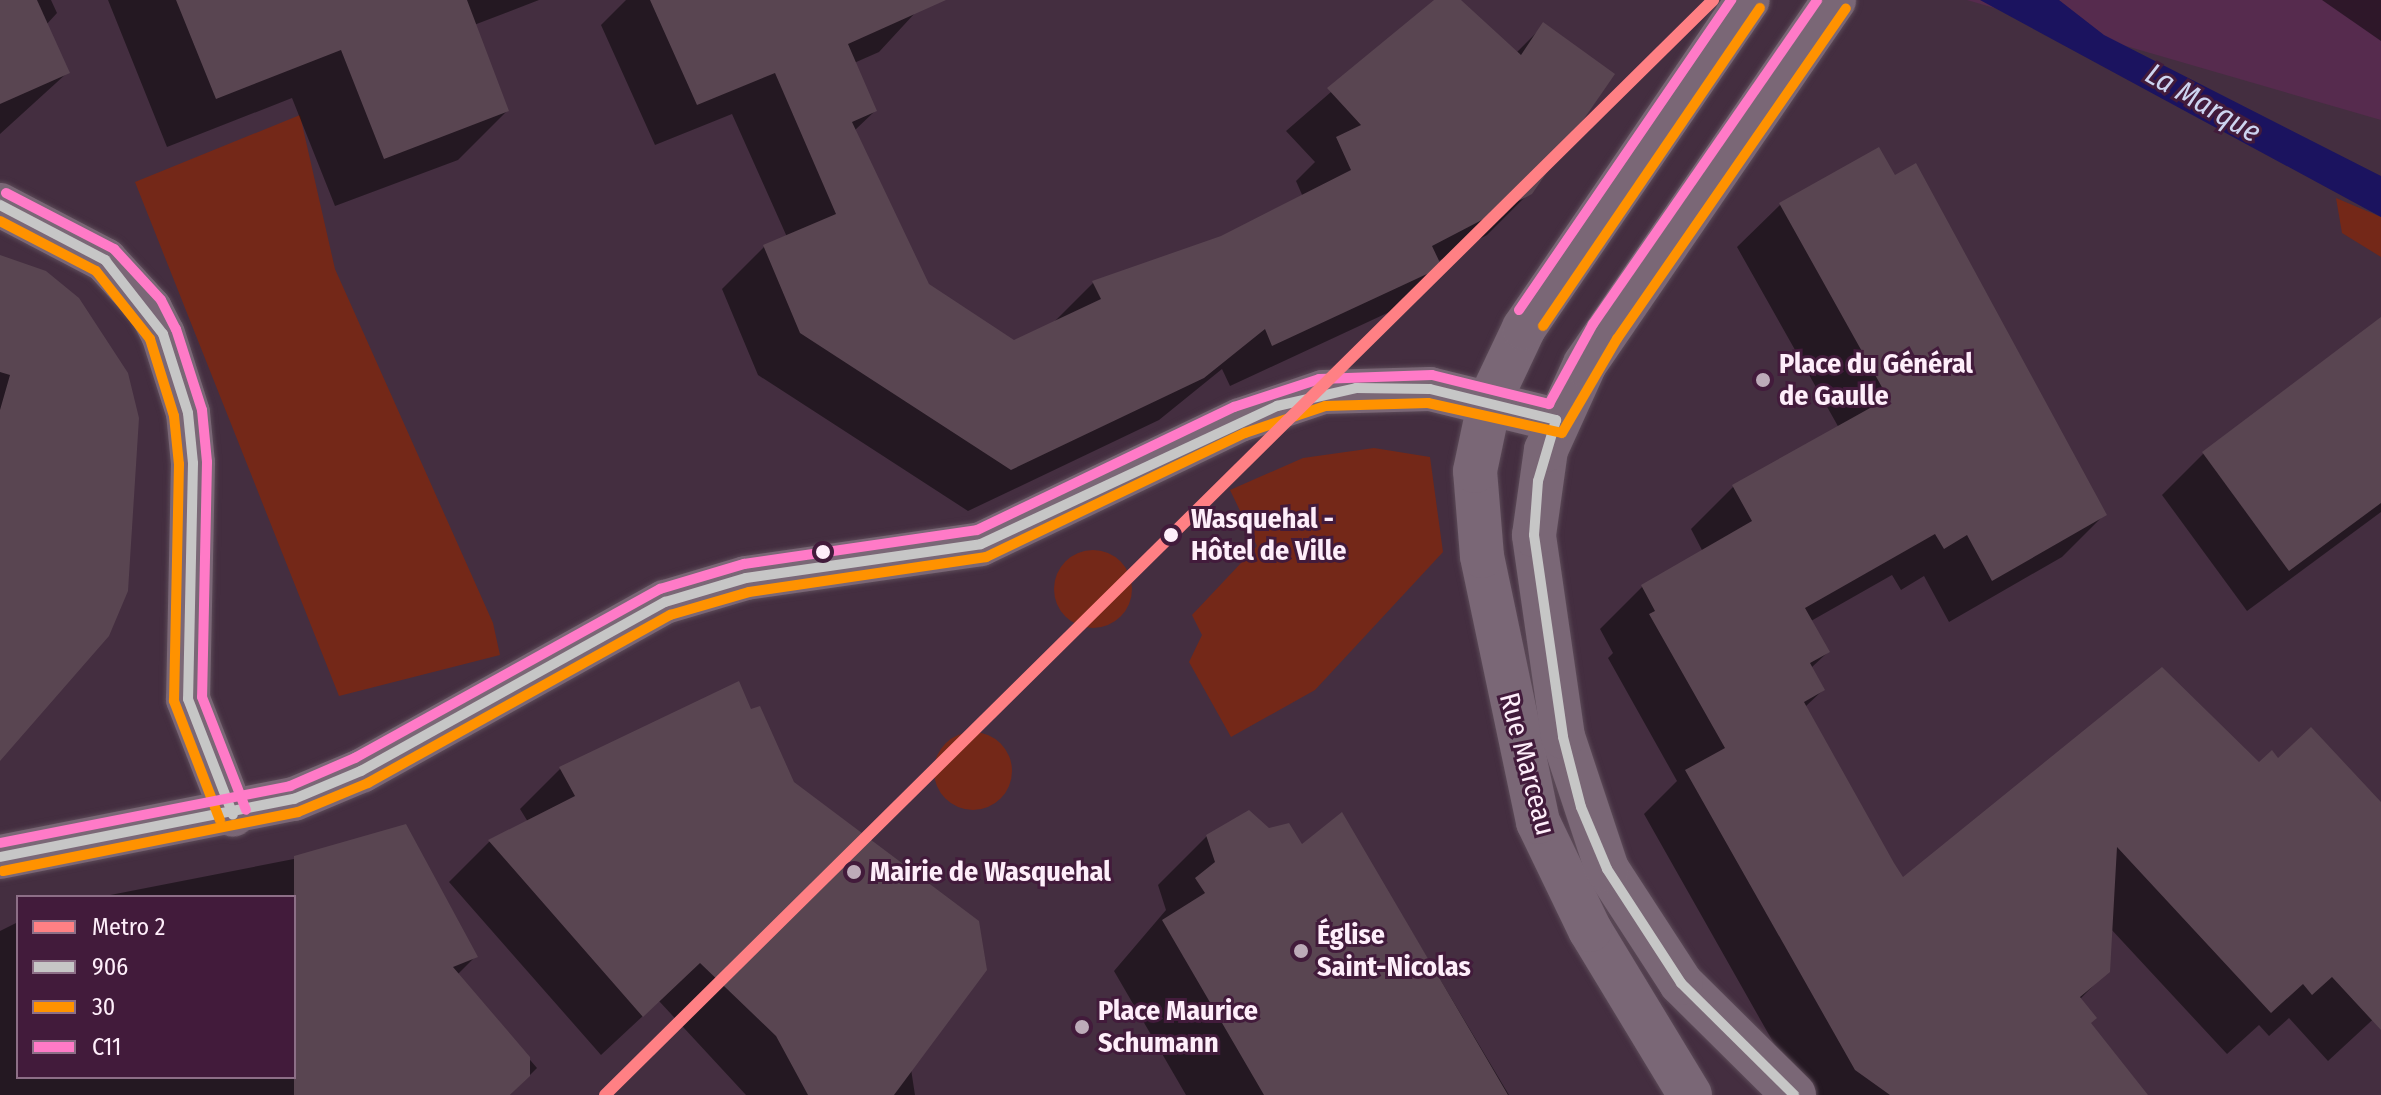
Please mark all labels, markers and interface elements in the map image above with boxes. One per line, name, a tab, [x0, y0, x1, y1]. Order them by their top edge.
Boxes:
water label: La Marque	[2139, 56, 2267, 150]
place label: Place du Général de Gaulle	[1779, 347, 1973, 413]
marker: Place du Général de Gaulle	[1754, 371, 1772, 389]
place label: Wasquehal - Hôtel de Ville	[1191, 502, 1346, 568]
marker: Wasquehal - Hôtel de Ville	[1158, 522, 1184, 548]
unlabelled marker	[815, 544, 831, 560]
street label: Rue Marceau	[1492, 689, 1562, 839]
place label: Mairie de Wasquehal	[870, 855, 1111, 889]
marker: Mairie de Wasquehal	[845, 863, 863, 881]
legend	[16, 895, 296, 1079]
text: Metro 2	[92, 913, 165, 941]
place label: Église Saint-Nicolas	[1317, 918, 1471, 984]
marker: Église Saint-Nicolas	[1292, 942, 1310, 960]
text: 906	[92, 953, 128, 981]
text: 30	[92, 993, 115, 1021]
place label: Place Maurice Schumann	[1098, 994, 1258, 1060]
marker: Place Maurice Schumann	[1073, 1018, 1091, 1036]
text: C11	[92, 1033, 121, 1061]

